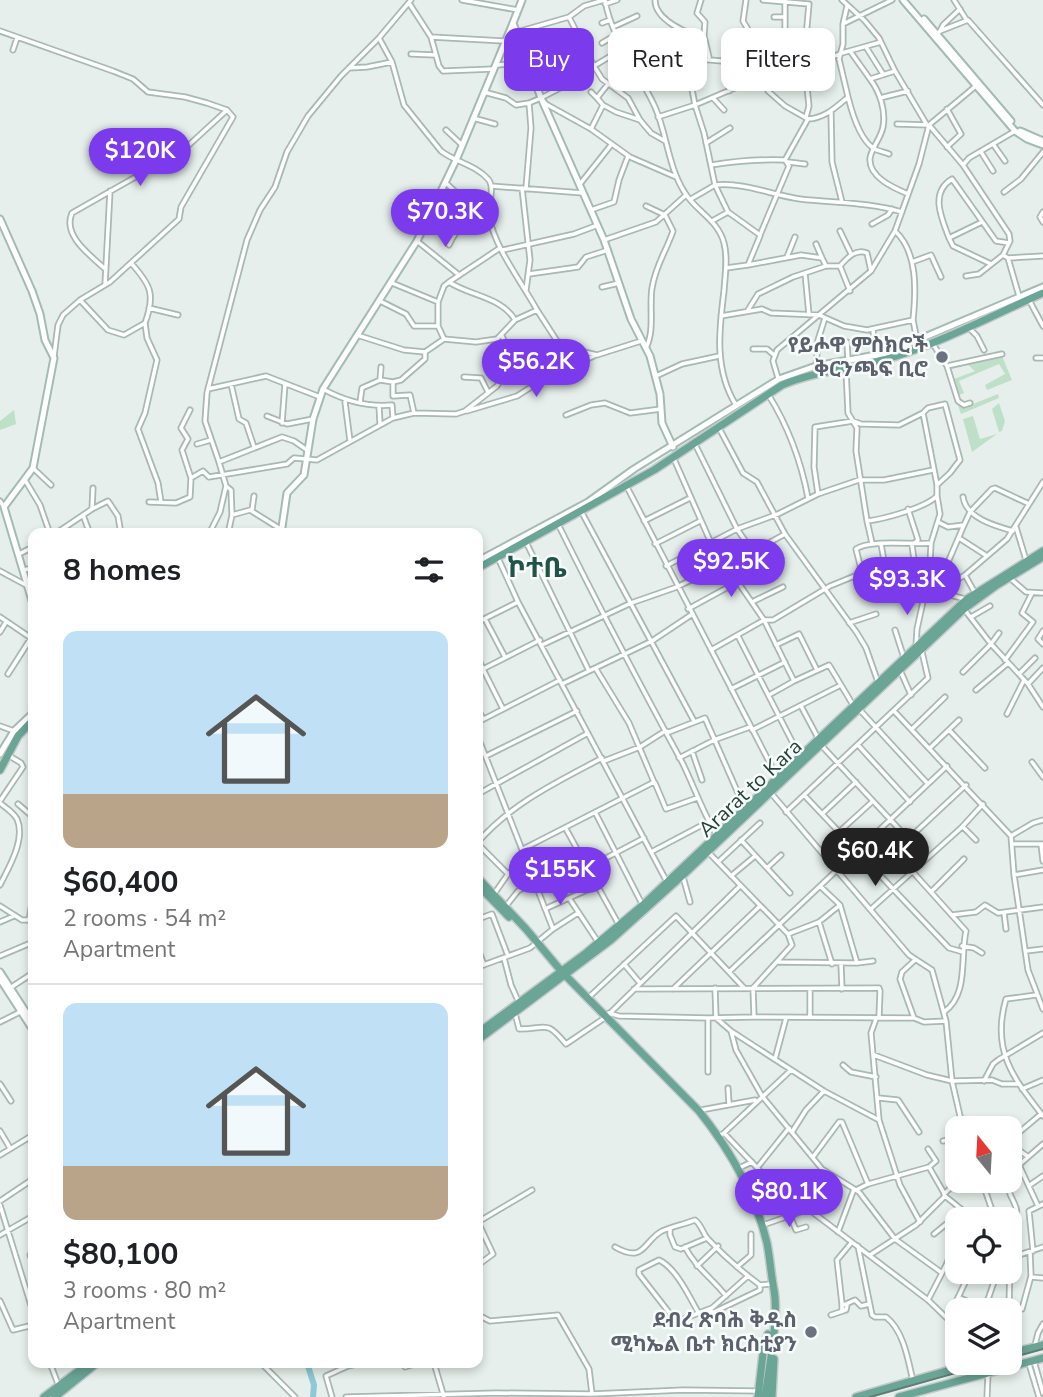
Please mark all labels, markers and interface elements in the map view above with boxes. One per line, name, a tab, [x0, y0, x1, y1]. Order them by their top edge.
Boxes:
chip: Buy	[504, 28, 594, 91]
chip: Rent	[608, 28, 707, 91]
chip: Filters	[721, 28, 835, 91]
pin: $120K	[91, 128, 189, 188]
text: $120K	[105, 135, 175, 166]
pin: $70.3K	[388, 190, 502, 249]
text: $70.3K	[407, 196, 483, 227]
place label: የይሖዋ ምስክሮች ቅርንጫፍ ቢሮ	[788, 331, 928, 383]
pin: $56.2K	[479, 340, 593, 399]
text: $56.2K	[498, 346, 574, 377]
marker: የይሖዋ ምስክሮች ቅርንጫፍ ቢሮ	[934, 349, 950, 365]
pin: $92.5K	[674, 540, 788, 599]
text: $92.5K	[693, 546, 769, 577]
district label: ኮተቤ	[507, 549, 567, 587]
text: 8 homes	[63, 550, 181, 591]
icon: filters	[410, 551, 448, 589]
pin: $93.3K	[850, 558, 964, 617]
text: $93.3K	[869, 564, 945, 595]
icon: home	[193, 676, 319, 802]
street label: Ararat to Kara	[692, 733, 808, 843]
pin: $60.4K	[818, 828, 932, 888]
text: $60.4K	[837, 835, 913, 866]
pin: $155K	[511, 848, 609, 907]
text: $155K	[525, 854, 595, 885]
text: $60,400	[63, 862, 178, 903]
text: 2 rooms · 54 m²	[63, 903, 226, 934]
text: Apartment	[63, 934, 175, 965]
icon: home	[193, 1048, 319, 1174]
north arrow	[945, 1116, 1022, 1194]
map controls	[945, 1116, 1022, 1375]
pin: $80.1K	[732, 1170, 846, 1229]
text: $80.1K	[751, 1176, 827, 1207]
button: locate	[945, 1207, 1022, 1284]
text: $80,100	[63, 1234, 178, 1275]
text: 3 rooms · 80 m²	[63, 1275, 226, 1306]
button: layers	[945, 1298, 1022, 1375]
text: Apartment	[63, 1306, 175, 1337]
place label: ደብረ ጽባሕ ቅዱስ ሚካኤል ቤተ ክርስቲያን	[611, 1306, 797, 1358]
marker: ደብረ ጽባሕ ቅዱስ ሚካኤል ቤተ ክርስቲያን	[803, 1324, 819, 1340]

